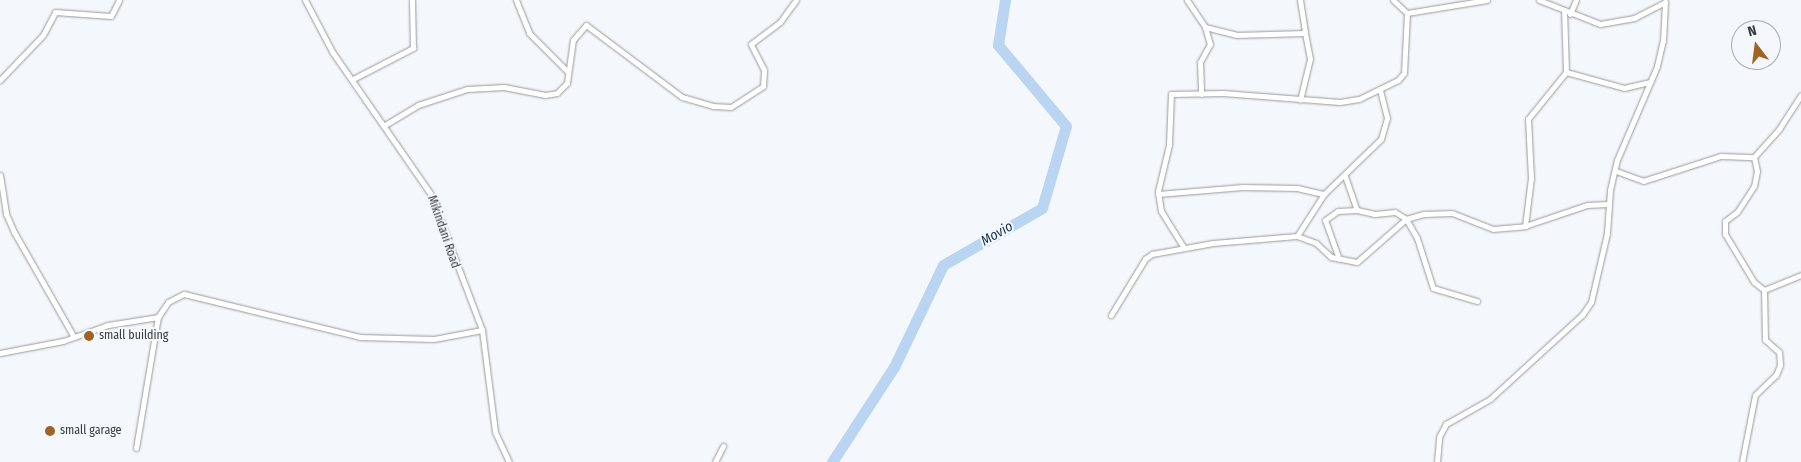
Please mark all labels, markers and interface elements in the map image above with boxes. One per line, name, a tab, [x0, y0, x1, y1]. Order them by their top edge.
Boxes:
north arrow	[1731, 20, 1781, 70]
text: N	[1746, 22, 1758, 40]
street label: Mikindani Road	[424, 194, 462, 270]
water label: Movio	[978, 218, 1016, 250]
place label: small building	[99, 329, 168, 343]
marker: small building	[83, 330, 95, 342]
place label: small garage	[60, 424, 122, 438]
marker: small garage	[44, 425, 56, 437]

